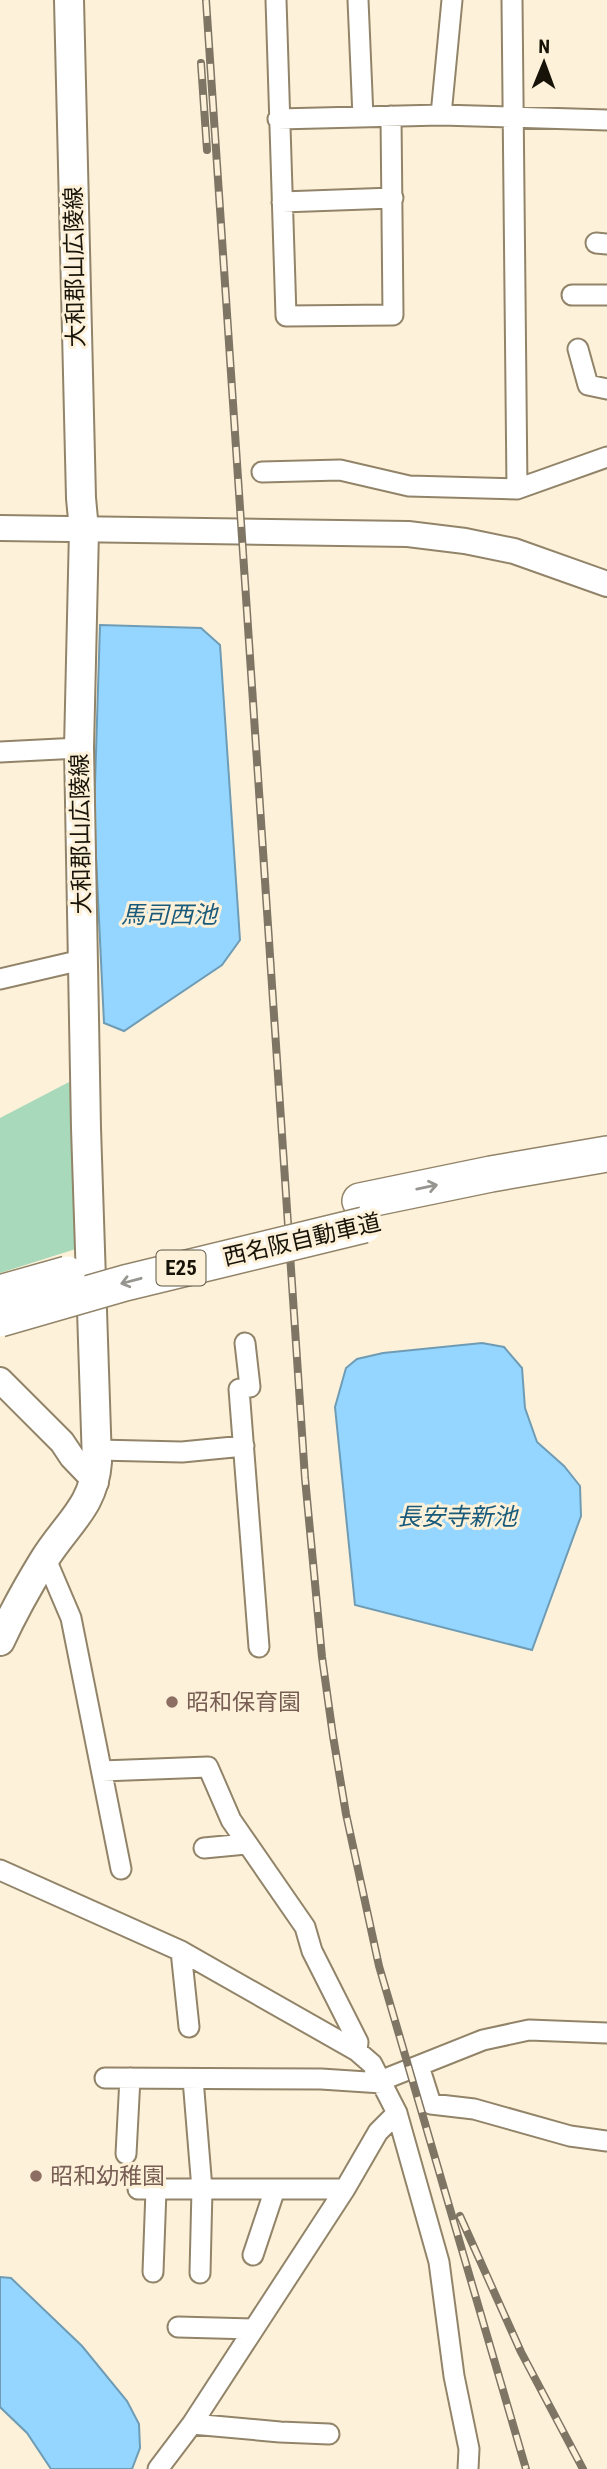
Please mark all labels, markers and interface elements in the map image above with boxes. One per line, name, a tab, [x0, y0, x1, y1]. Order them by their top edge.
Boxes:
north arrow	[509, 28, 579, 98]
text: N	[538, 35, 550, 58]
street label: 大和郡山広陵線	[60, 186, 90, 348]
street label: 大和郡山広陵線	[66, 753, 96, 915]
water label: 馬司西池	[121, 901, 219, 929]
one-way arrow	[415, 1180, 438, 1194]
street label: 西名阪自動車道	[221, 1209, 383, 1271]
road number: E25	[156, 1250, 206, 1286]
one-way arrow	[120, 1275, 143, 1288]
water label: 長安寺新池	[397, 1503, 519, 1531]
place label: 昭和保育園	[186, 1689, 301, 1716]
marker: 昭和保育園	[164, 1694, 180, 1710]
place label: 昭和幼稚園	[50, 2163, 165, 2190]
marker: 昭和幼稚園	[28, 2168, 44, 2184]

